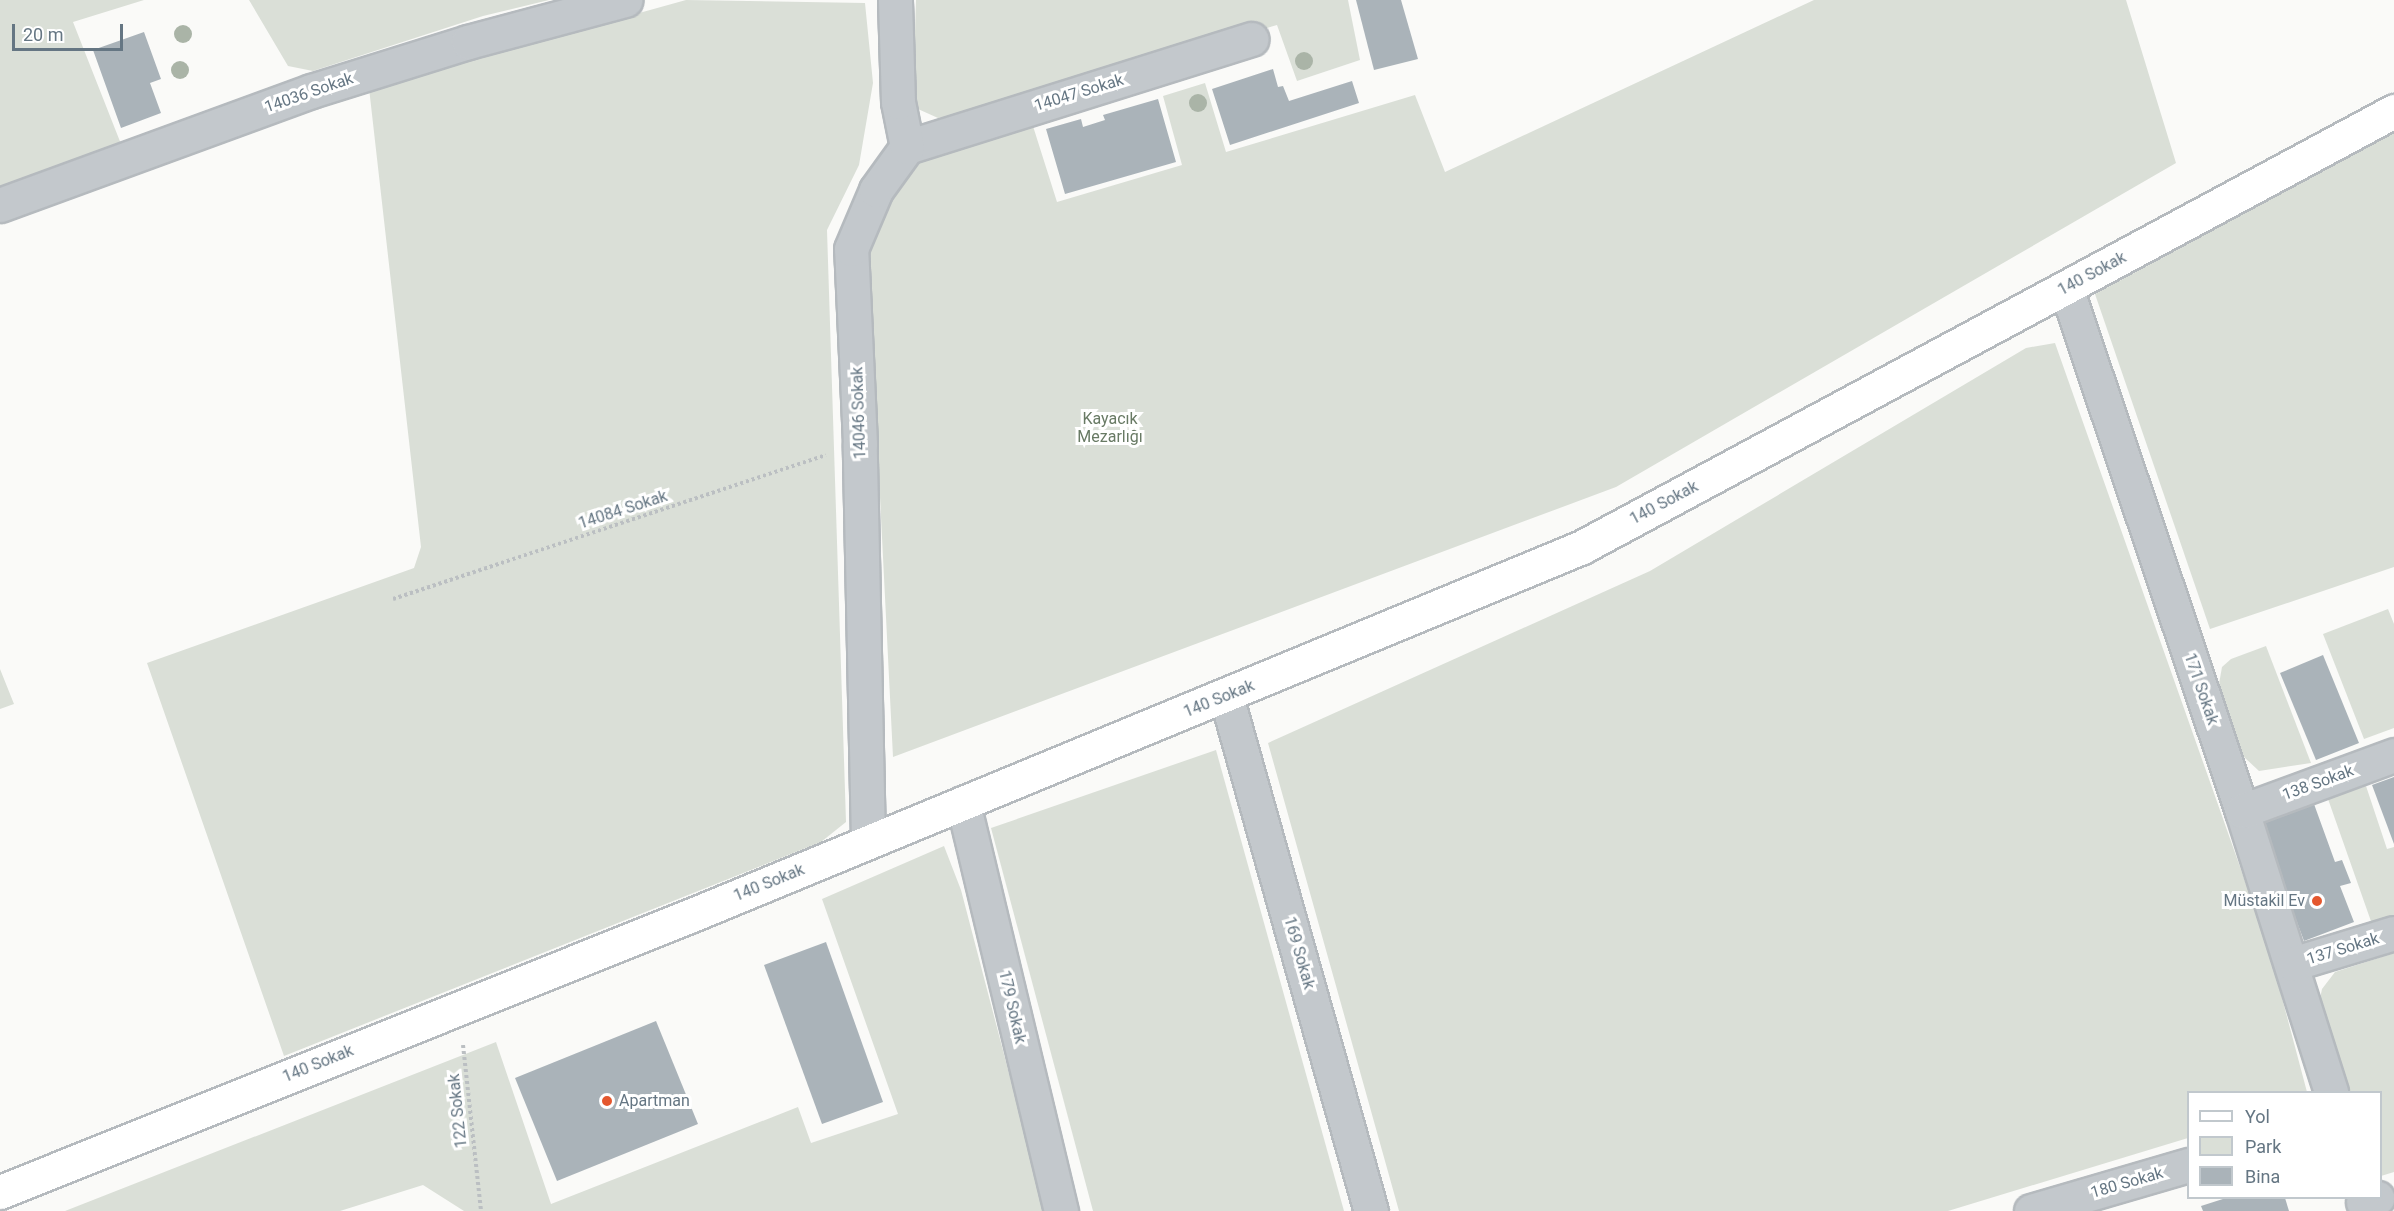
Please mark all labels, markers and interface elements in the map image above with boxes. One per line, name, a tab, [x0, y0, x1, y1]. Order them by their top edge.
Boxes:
scale bar	[15, 12, 126, 50]
text: 20 m	[23, 24, 63, 45]
street label: 14036 Sokak	[262, 69, 356, 117]
street label: 14047 Sokak	[1032, 70, 1126, 116]
street label: 140 Sokak	[2055, 248, 2129, 300]
street label: 14046 Sokak	[848, 366, 870, 460]
park label: Kayacık Mezarlığı	[1077, 409, 1143, 447]
street label: 140 Sokak	[1627, 477, 1701, 529]
street label: 14084 Sokak	[576, 487, 670, 533]
street label: 171 Sokak	[2180, 651, 2222, 727]
street label: 140 Sokak	[1181, 676, 1257, 722]
street label: 138 Sokak	[2280, 761, 2356, 805]
street label: 140 Sokak	[731, 860, 807, 906]
place label: Müstakil Ev	[2224, 891, 2305, 911]
marker: Müstakil Ev	[2310, 894, 2324, 908]
street label: 169 Sokak	[1280, 915, 1318, 991]
street label: 137 Sokak	[2305, 929, 2381, 969]
street label: 179 Sokak	[994, 969, 1030, 1045]
street label: 140 Sokak	[280, 1041, 356, 1087]
street label: 122 Sokak	[445, 1073, 471, 1149]
place label: Apartman	[619, 1091, 690, 1111]
legend	[2187, 1091, 2382, 1199]
marker: Apartman	[600, 1094, 614, 1108]
text: Yol	[2245, 1106, 2270, 1127]
text: Park	[2245, 1136, 2281, 1157]
street label: 180 Sokak	[2089, 1164, 2165, 1202]
text: Bina	[2245, 1166, 2280, 1187]

